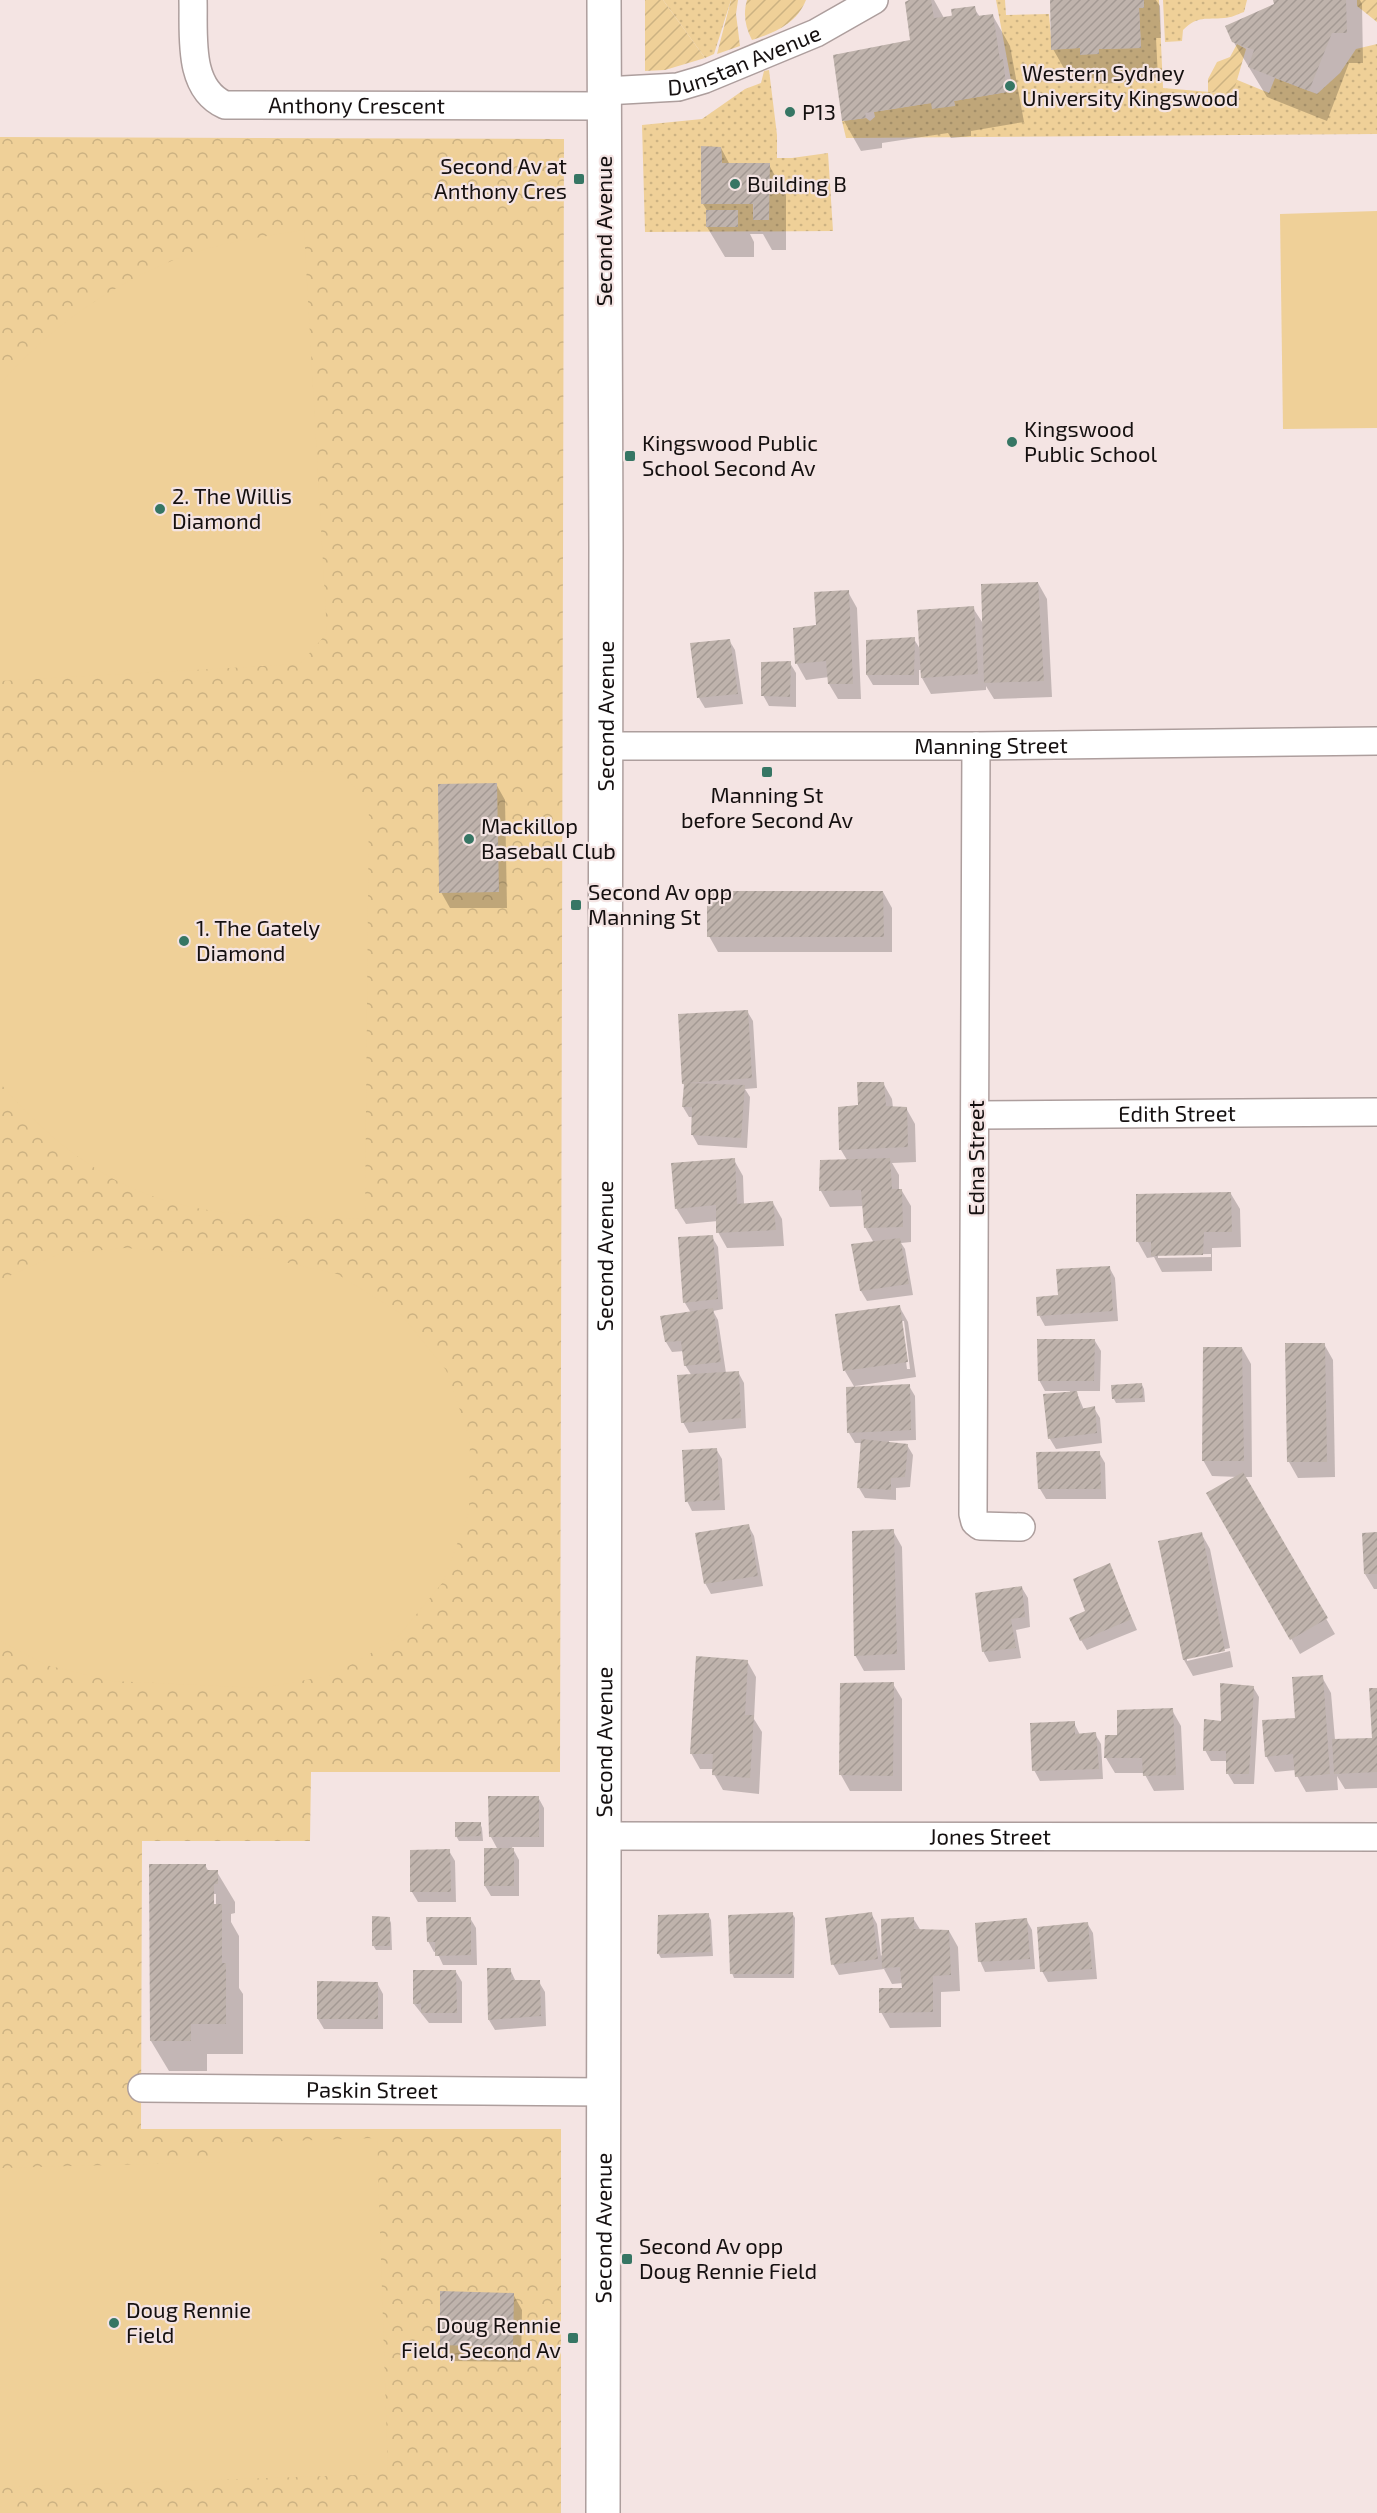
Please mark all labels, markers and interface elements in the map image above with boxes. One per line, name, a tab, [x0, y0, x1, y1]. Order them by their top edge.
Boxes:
street label: Dunstan Avenue	[667, 19, 824, 100]
place label: Western Sydney University Kingswood	[1022, 59, 1238, 110]
marker: Western Sydney University Kingswood	[1003, 79, 1017, 93]
street label: Anthony Crescent	[268, 91, 445, 118]
place label: P13	[802, 98, 836, 124]
marker: P13	[783, 105, 797, 119]
place label: Second Av at Anthony Cres	[434, 152, 567, 203]
street label: Second Avenue	[590, 156, 616, 306]
place label: Building B	[747, 170, 847, 196]
marker: Second Av at Anthony Cres	[572, 172, 586, 186]
marker: Building B	[728, 177, 742, 191]
place label: Kingswood Public School	[1024, 415, 1158, 466]
place label: Kingswood Public School Second Av	[642, 429, 818, 480]
marker: Kingswood Public School	[1005, 435, 1019, 449]
marker: Kingswood Public School Second Av	[623, 449, 637, 463]
place label: 2. The Willis Diamond	[172, 482, 292, 533]
marker: 2. The Willis Diamond	[153, 502, 167, 516]
street label: Second Avenue	[592, 641, 618, 791]
street label: Manning Street	[914, 731, 1068, 758]
marker: Manning St before Second Av	[760, 765, 774, 779]
place label: Manning St before Second Av	[681, 781, 853, 832]
place label: Mackillop Baseball Club	[481, 812, 616, 863]
marker: Mackillop Baseball Club	[462, 832, 476, 846]
place label: Second Av opp Manning St	[588, 878, 732, 929]
marker: Second Av opp Manning St	[569, 898, 583, 912]
place label: 1. The Gately Diamond	[196, 914, 321, 965]
marker: 1. The Gately Diamond	[177, 934, 191, 948]
street label: Edith Street	[1118, 1099, 1236, 1126]
street label: Edna Street	[962, 1100, 988, 1216]
street label: Second Avenue	[591, 1181, 617, 1331]
street label: Second Avenue	[590, 1667, 616, 1817]
street label: Jones Street	[929, 1822, 1051, 1849]
street label: Paskin Street	[306, 2075, 438, 2103]
street label: Second Avenue	[589, 2153, 616, 2303]
place label: Second Av opp Doug Rennie Field	[639, 2232, 817, 2283]
marker: Second Av opp Doug Rennie Field	[620, 2252, 634, 2266]
place label: Doug Rennie Field	[126, 2296, 251, 2347]
place label: Doug Rennie Field, Second Av	[401, 2311, 561, 2362]
marker: Doug Rennie Field	[107, 2316, 121, 2330]
marker: Doug Rennie Field, Second Av	[566, 2331, 580, 2345]

